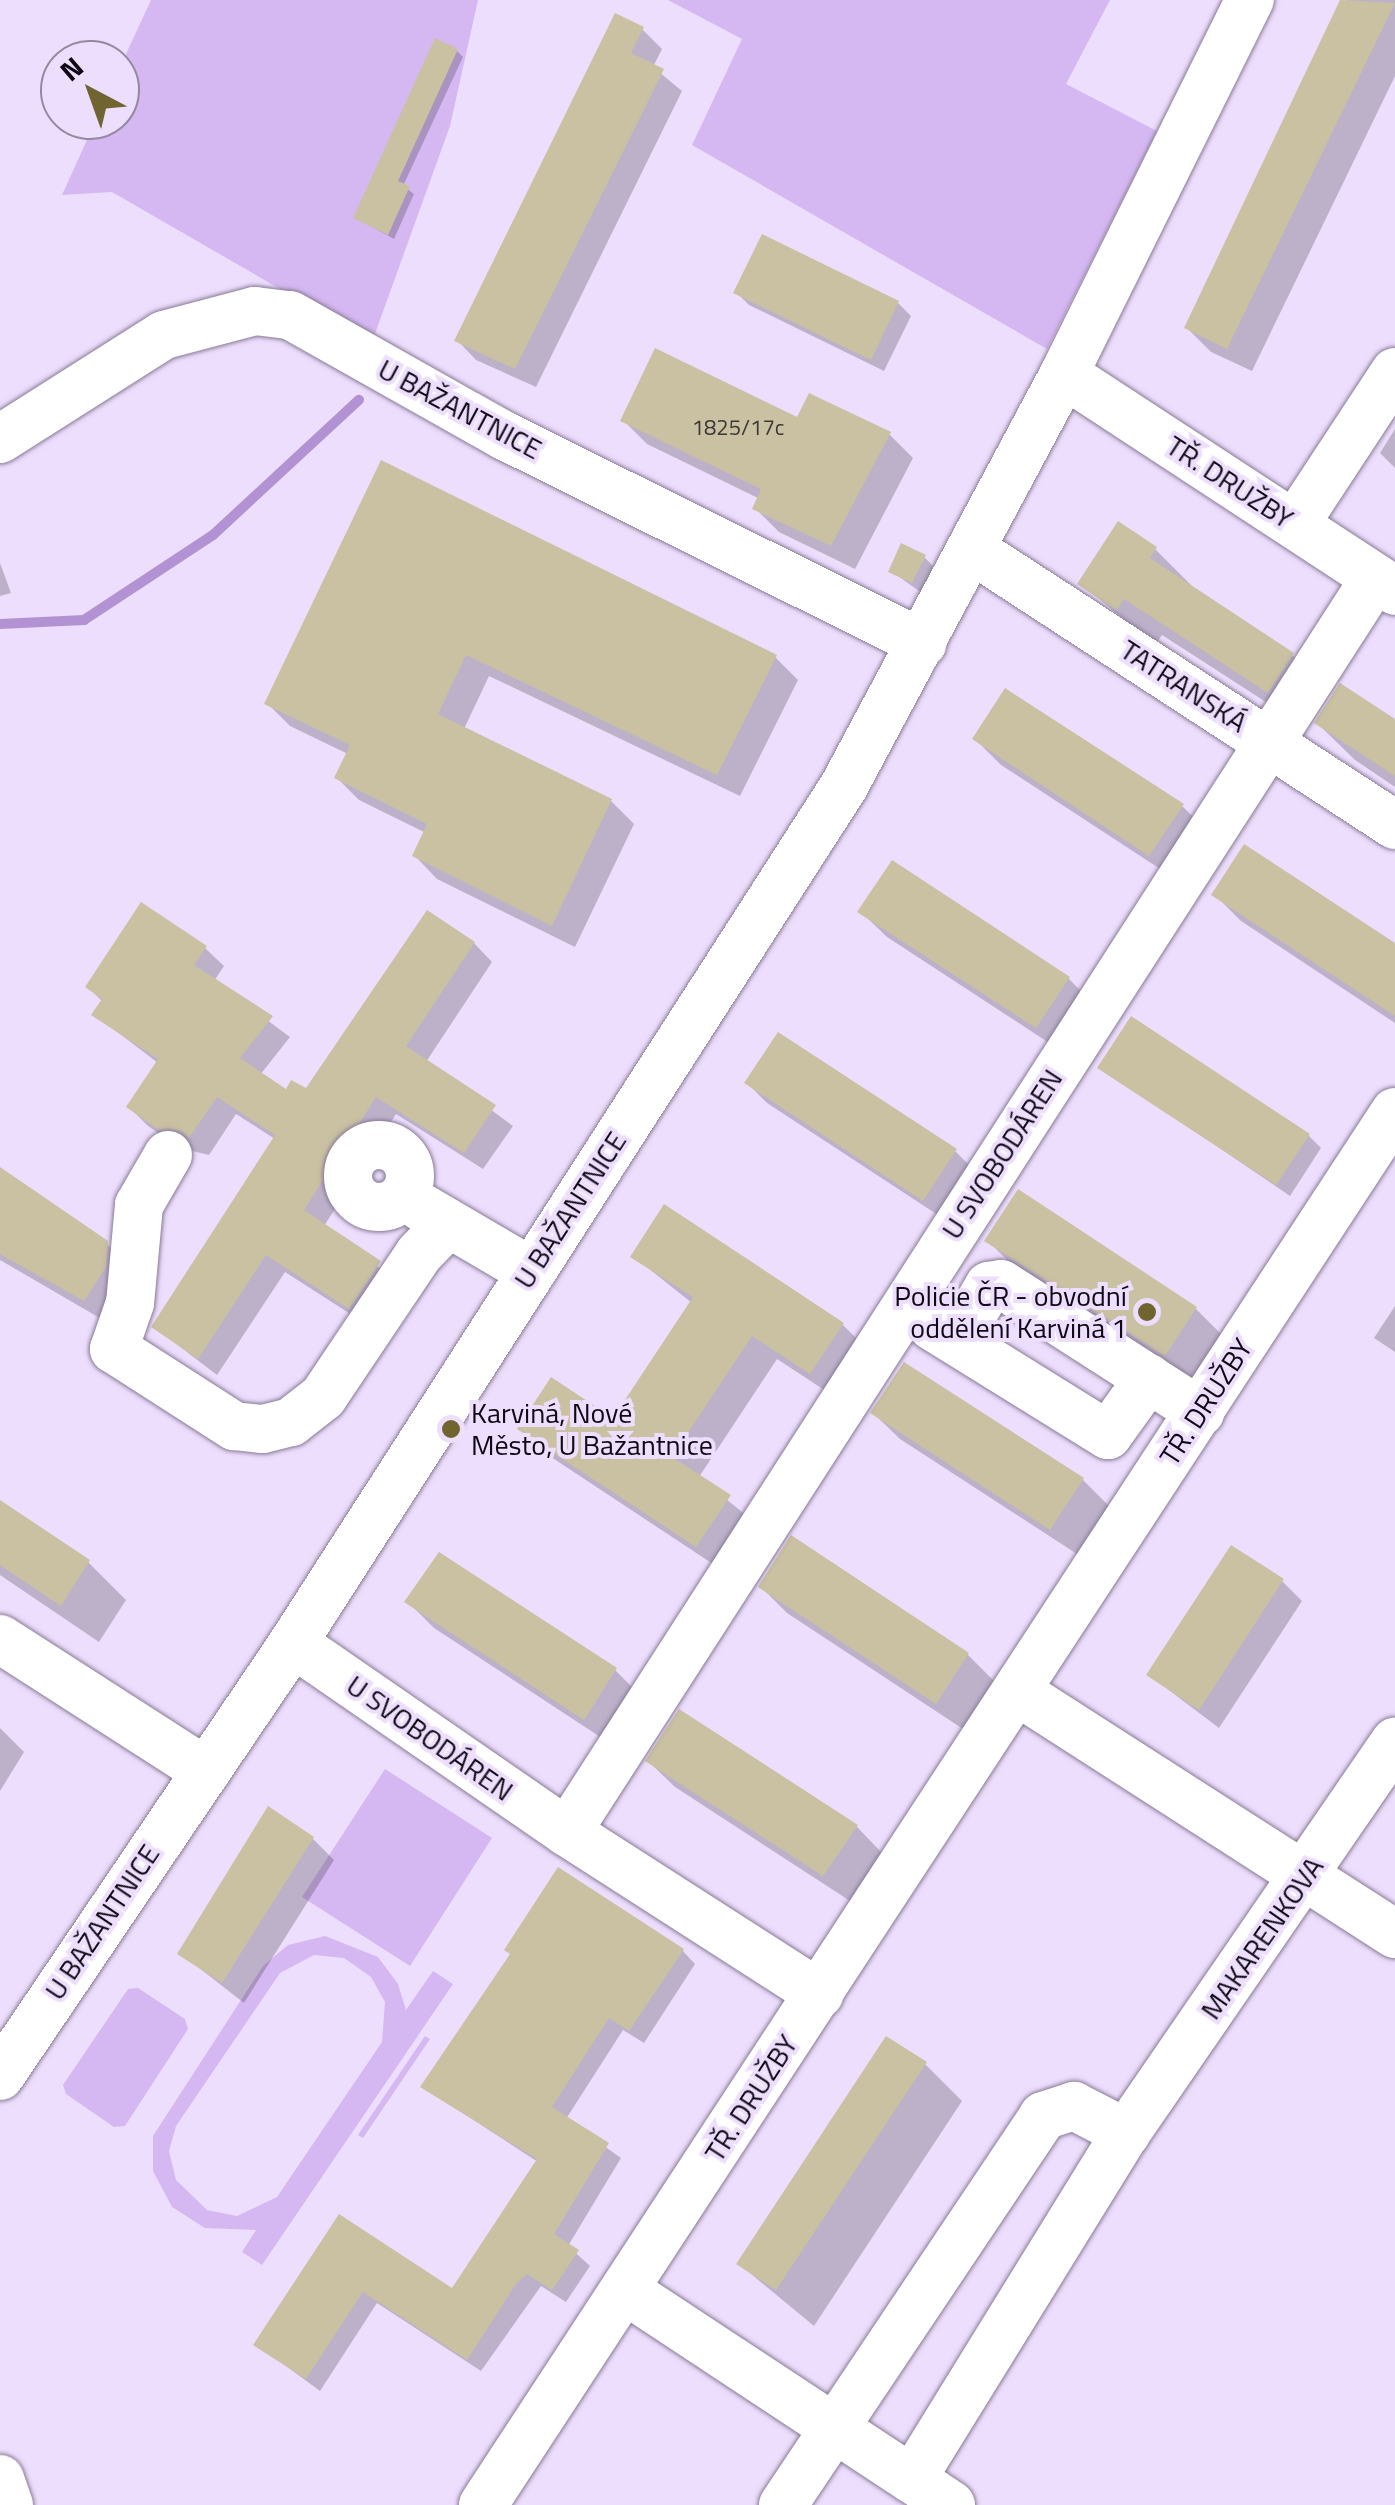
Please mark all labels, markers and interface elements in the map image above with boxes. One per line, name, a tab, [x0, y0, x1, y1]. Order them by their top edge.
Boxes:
north arrow	[40, 40, 140, 140]
text: N	[50, 46, 93, 91]
street label: U BAŽANTNICE	[373, 352, 547, 466]
house number: 1825/17c	[692, 415, 784, 441]
street label: TŘ. DRUŽBY	[1160, 429, 1300, 535]
street label: TATRANSKÁ	[1114, 633, 1254, 739]
street label: U SVOBODÁREN	[935, 1063, 1069, 1245]
street label: U BAŽANTNICE	[507, 1125, 633, 1295]
place label: Policie ČR - obvodní oddělení Karviná 1	[894, 1279, 1127, 1345]
marker: Policie ČR - obvodní oddělení Karviná 1	[1136, 1301, 1158, 1323]
street label: TŘ. DRUŽBY	[1153, 1332, 1259, 1472]
place label: Karviná, Nové Město, U Bažantnice	[471, 1396, 713, 1462]
marker: Karviná, Nové Město, U Bažantnice	[440, 1418, 462, 1440]
street label: U SVOBODÁREN	[340, 1668, 520, 1808]
street label: U BAŽANTNICE	[38, 1838, 166, 2006]
street label: MAKARENKOVA	[1194, 1850, 1330, 2026]
street label: TŘ. DRUŽBY	[698, 2028, 804, 2168]

